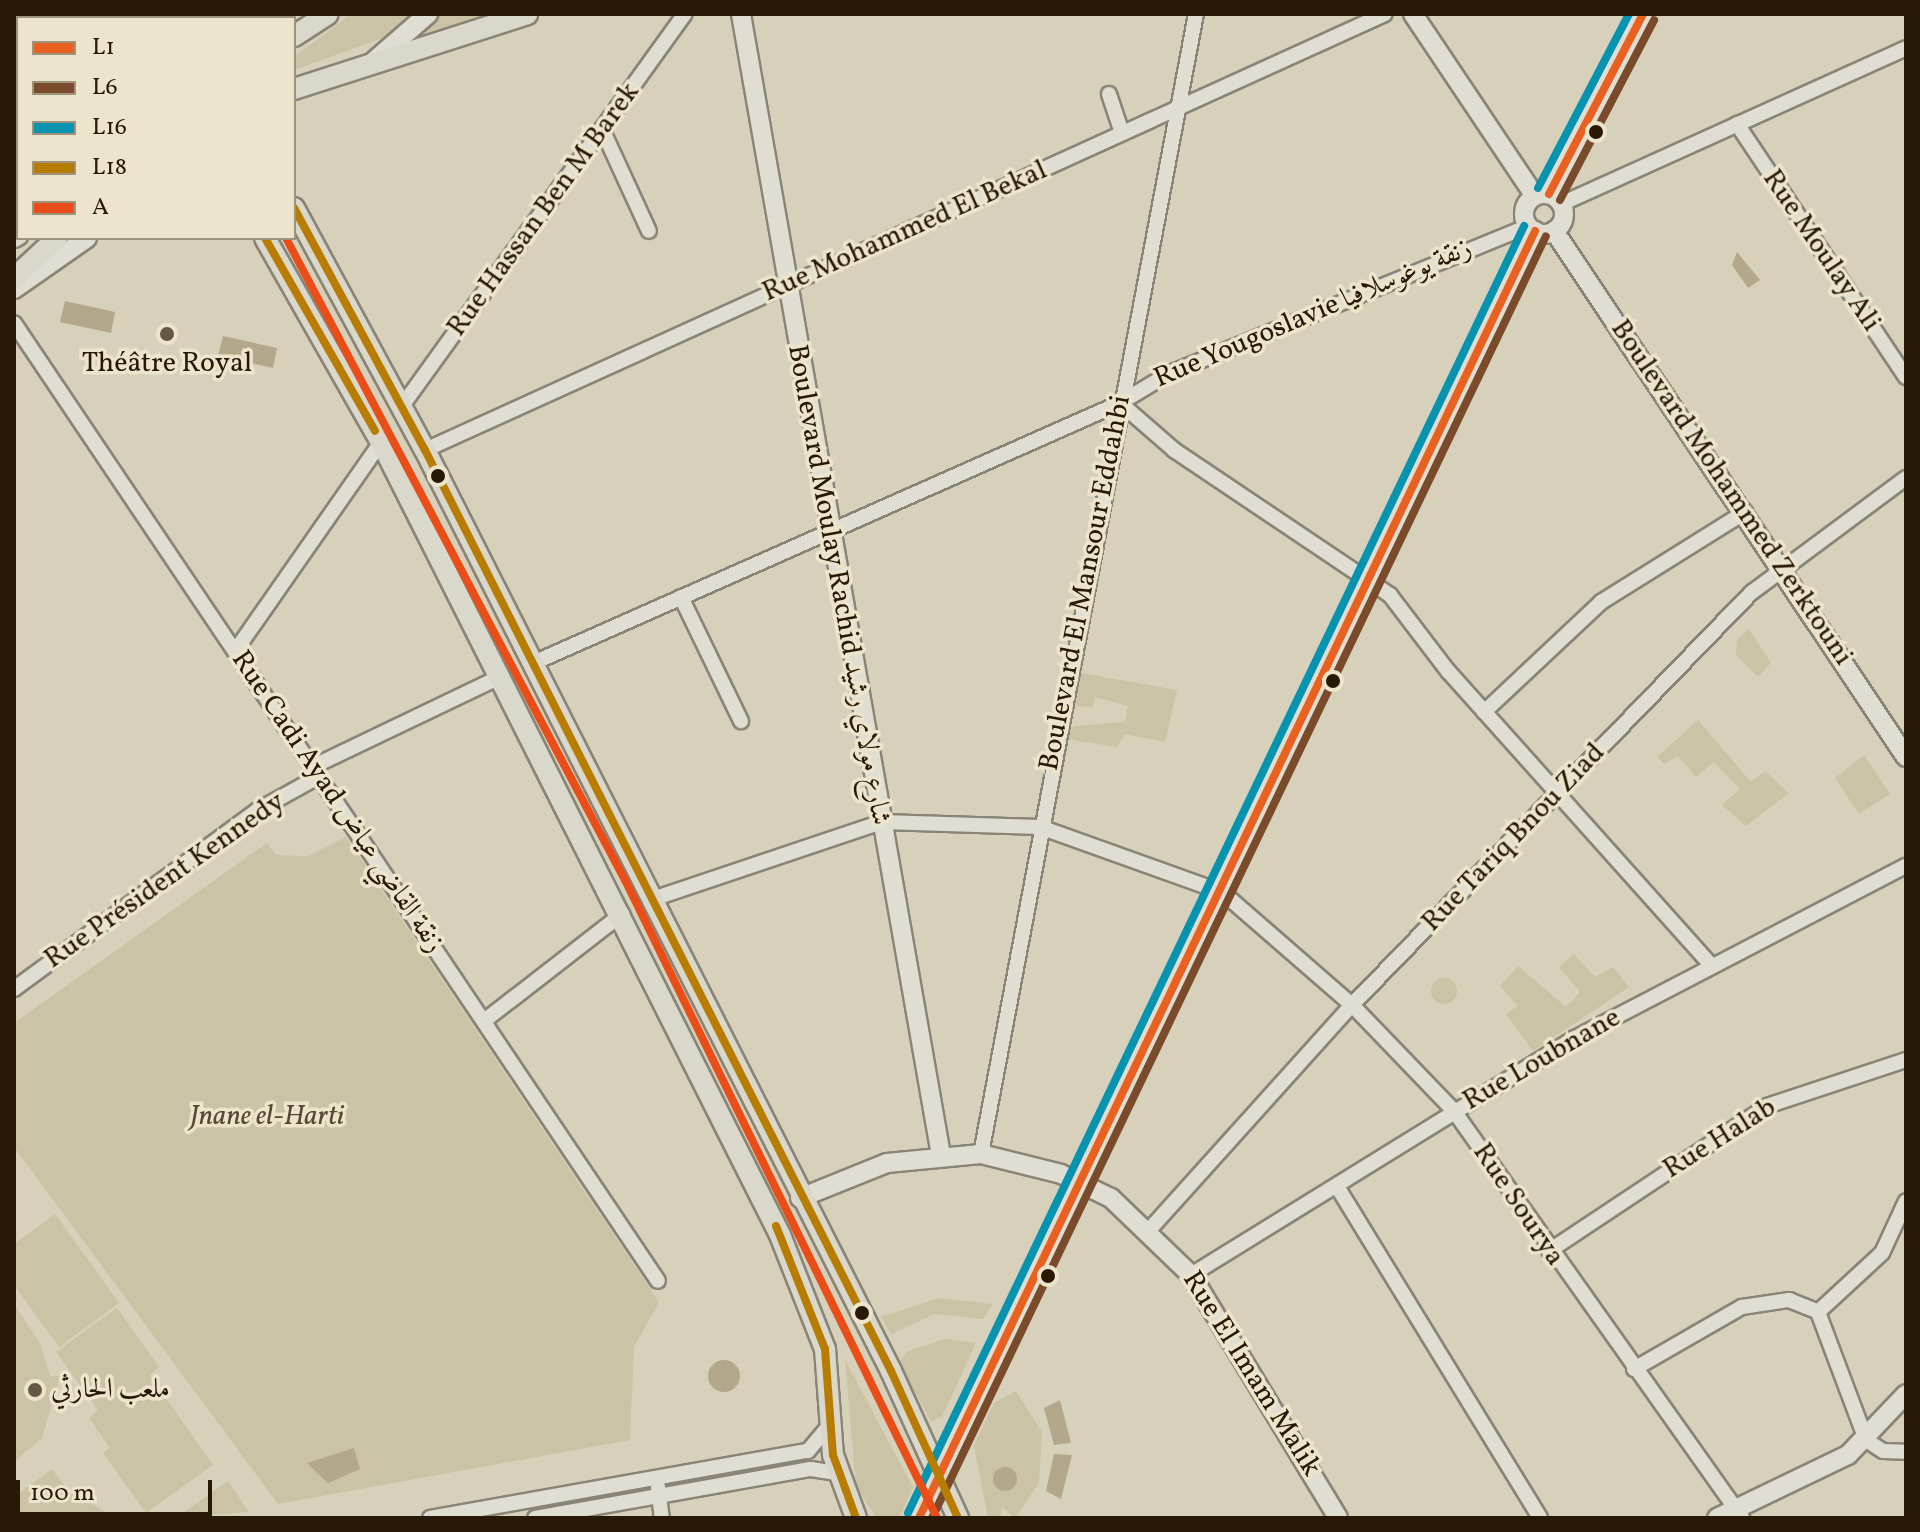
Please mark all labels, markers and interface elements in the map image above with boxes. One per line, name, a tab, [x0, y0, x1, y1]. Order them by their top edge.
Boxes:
legend	[16, 16, 296, 240]
text: L1	[92, 31, 115, 65]
text: L6	[92, 71, 118, 105]
street label: Rue Hassan Ben M Barek	[441, 77, 647, 343]
text: L16	[92, 111, 127, 145]
unlabelled marker	[1588, 124, 1604, 140]
text: L18	[92, 151, 127, 185]
street label: Rue Mohammed El Bekal	[758, 154, 1052, 310]
street label: Rue Moulay Ali	[1754, 163, 1888, 339]
text: A	[92, 191, 109, 225]
street label: Rue Yougoslavie زنقة يوغوسلافيا	[1149, 232, 1477, 396]
street label: Boulevard Mohammed Zerktouni	[1603, 314, 1859, 672]
marker: Théâtre Royal	[158, 325, 176, 343]
street label: Boulevard Moulay Rachid شارع مولاي رشيد	[779, 342, 897, 828]
place label: Théâtre Royal	[82, 347, 252, 381]
street label: Boulevard El Mansour Eddahbi	[1033, 392, 1139, 774]
unlabelled marker	[430, 468, 446, 484]
street label: Rue Cadi Ayad زنقة القاضي عياض	[223, 645, 451, 959]
unlabelled marker	[1325, 673, 1341, 689]
street label: Rue Tariq Bnou Ziad	[1415, 736, 1613, 940]
street label: Rue Président Kennedy	[38, 785, 292, 977]
street label: Rue Loubnane	[1457, 1001, 1627, 1119]
street label: Rue Halab	[1657, 1091, 1783, 1187]
park label: Jnane el-Harti	[190, 1100, 344, 1134]
street label: Rue Sourya	[1465, 1137, 1571, 1273]
street label: Rue El Imam Malik	[1174, 1265, 1328, 1483]
unlabelled marker	[1040, 1268, 1056, 1284]
unlabelled marker	[854, 1305, 870, 1321]
place label: ملعب الحارثي	[51, 1373, 170, 1407]
marker: ملعب الحارثي	[26, 1381, 44, 1399]
scale bar	[20, 1464, 216, 1514]
text: 100 m	[30, 1477, 95, 1511]

